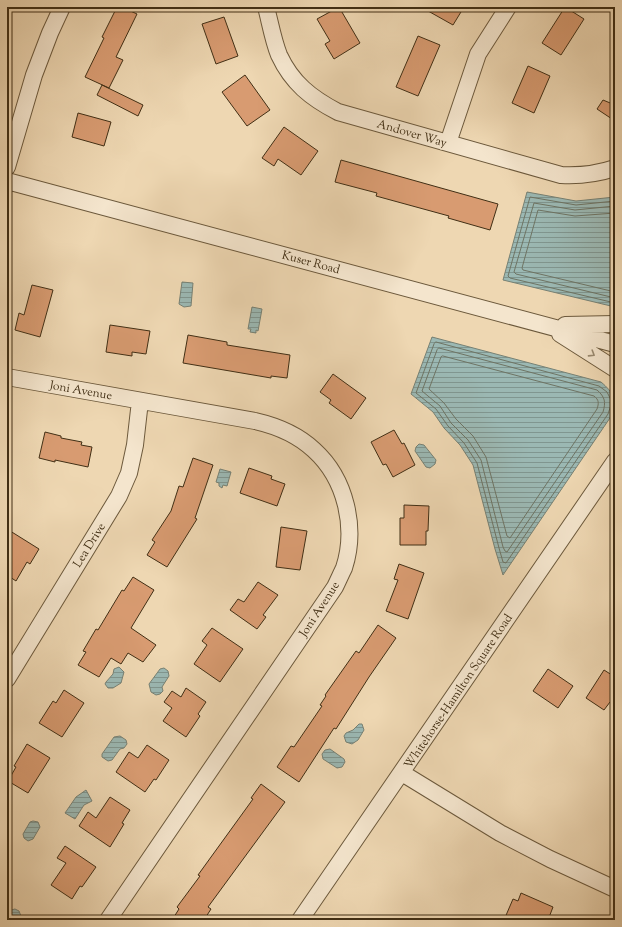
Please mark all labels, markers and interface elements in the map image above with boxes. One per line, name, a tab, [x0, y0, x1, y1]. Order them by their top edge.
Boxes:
street label: Andover Way	[375, 115, 449, 153]
street label: Kuser Road	[280, 247, 342, 279]
one-way arrow	[588, 349, 595, 357]
street label: Joni Avenue	[47, 376, 114, 405]
street label: Lea Drive	[69, 519, 111, 571]
street label: Joni Avenue	[295, 578, 345, 642]
street label: Whitehorse-Hamilton Square Road	[400, 610, 518, 773]

